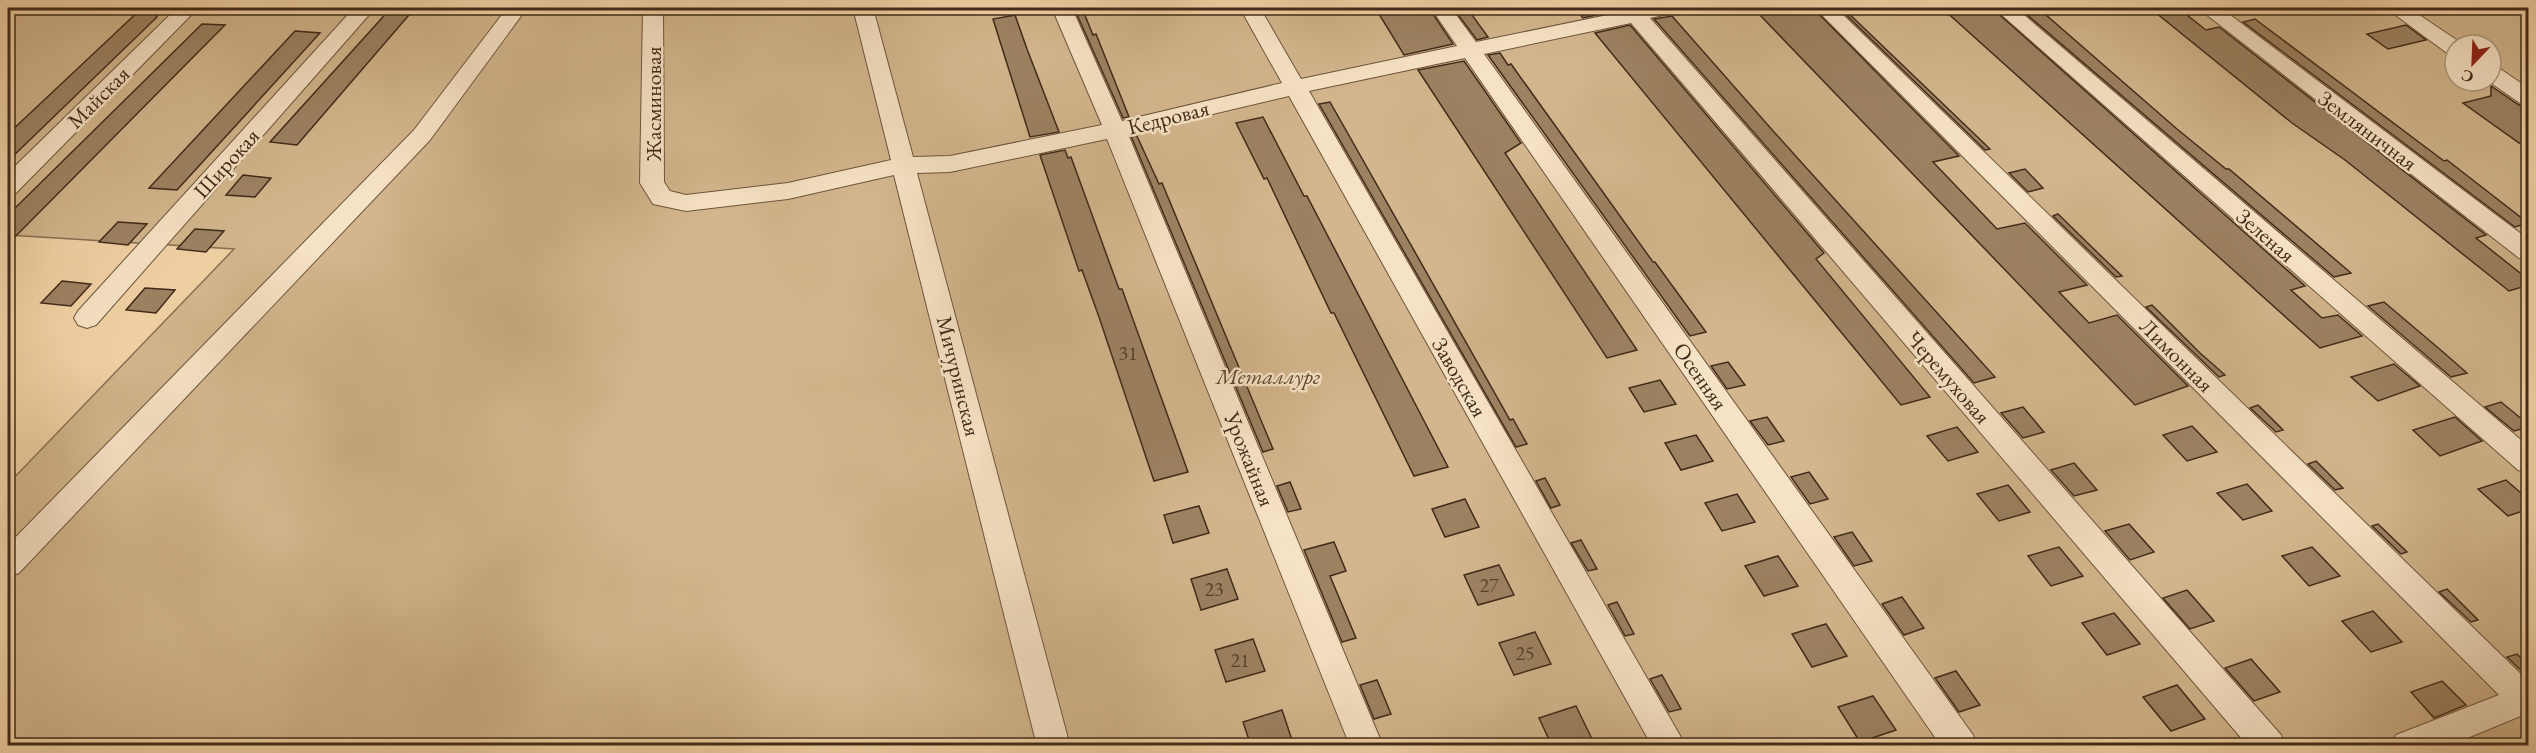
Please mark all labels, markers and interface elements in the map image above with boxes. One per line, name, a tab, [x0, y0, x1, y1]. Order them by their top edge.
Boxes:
north arrow	[2443, 33, 2503, 93]
street label: Жасминовая	[639, 46, 668, 163]
street label: Майская	[61, 60, 136, 135]
text: С	[2458, 64, 2477, 88]
street label: Земляничная	[2312, 84, 2423, 177]
street label: Кедровая	[1124, 93, 1212, 142]
street label: Широкая	[187, 122, 266, 205]
street label: Зеленая	[2230, 202, 2301, 269]
street label: Лимонная	[2133, 312, 2220, 399]
street label: Мичуринская	[930, 313, 987, 439]
street label: Черемуховая	[1900, 325, 1997, 430]
street label: Заводская	[1425, 332, 1494, 422]
street label: Осенняя	[1667, 337, 1734, 416]
house number: 31	[1118, 340, 1138, 366]
park label: Металлург	[1214, 362, 1320, 391]
street label: Урожайная	[1217, 407, 1282, 511]
house number: 27	[1479, 572, 1499, 598]
house number: 23	[1204, 576, 1224, 602]
house number: 25	[1515, 640, 1535, 666]
house number: 21	[1230, 647, 1250, 673]

